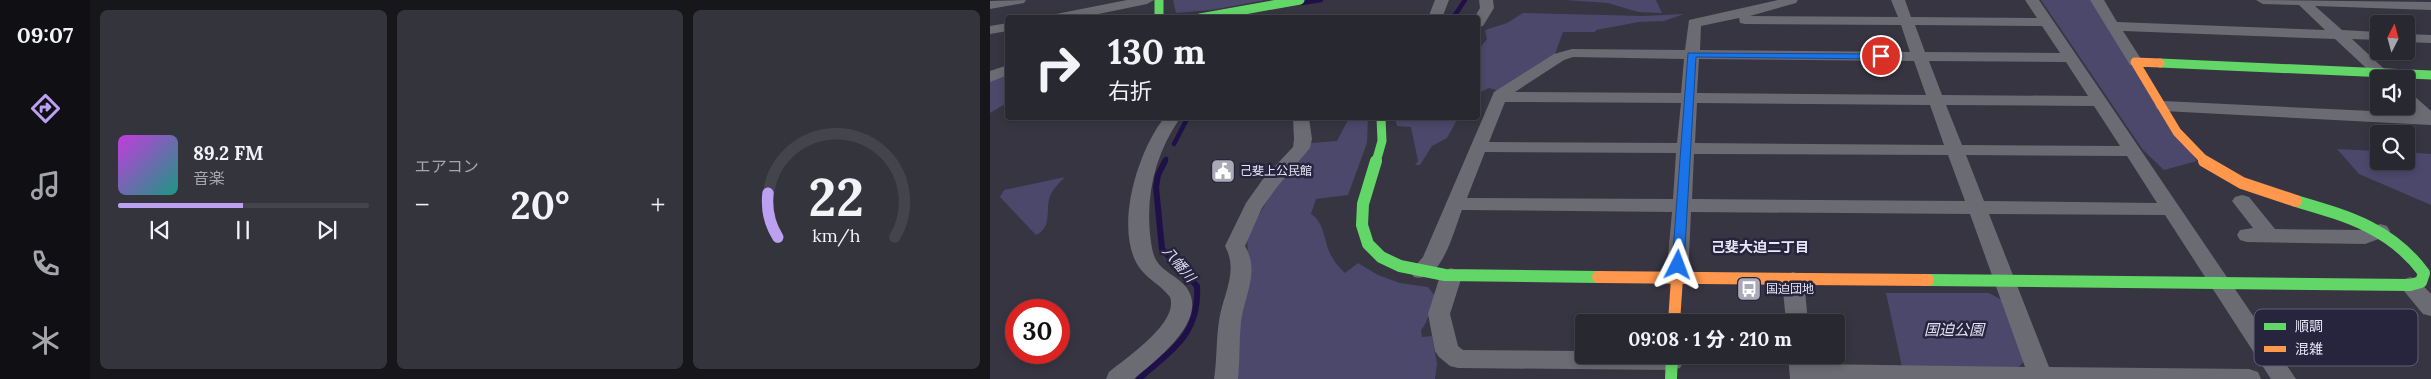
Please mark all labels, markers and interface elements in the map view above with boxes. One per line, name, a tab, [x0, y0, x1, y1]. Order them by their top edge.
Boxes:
north arrow	[2370, 15, 2415, 60]
map controls	[2370, 15, 2415, 170]
text: 09:07	[17, 21, 73, 49]
text: 130 m	[1108, 29, 1205, 74]
icon: right	[1025, 35, 1090, 100]
pin	[1860, 35, 1902, 77]
icon: arrive	[1867, 42, 1895, 70]
button: sound	[2370, 70, 2415, 115]
text: 右折	[1108, 77, 1152, 105]
icon: directions	[28, 91, 63, 126]
button: search	[2370, 125, 2415, 170]
text: 89.2 FM	[193, 141, 263, 165]
text: エアコン	[415, 156, 479, 176]
public building icon: 己斐上公民館	[1210, 158, 1236, 184]
place label: 己斐上公民館	[1240, 163, 1312, 178]
text: 22	[809, 164, 864, 230]
icon: music	[28, 168, 63, 203]
text: 音楽	[193, 168, 225, 188]
text: 20°	[511, 181, 569, 229]
text: −	[415, 187, 430, 223]
text: +	[650, 187, 665, 223]
icon: previous	[146, 216, 174, 244]
icon: pause	[229, 216, 257, 244]
icon: next	[313, 216, 341, 244]
text: km/h	[813, 224, 861, 247]
position arrow	[1651, 238, 1703, 290]
district label: 己斐大迫二丁目	[1711, 238, 1809, 256]
water label: 八幡川	[1159, 242, 1201, 287]
icon: phone	[28, 246, 63, 281]
bus stop icon: 国迫団地	[1736, 276, 1762, 302]
place label: 国迫団地	[1766, 281, 1814, 296]
speed limit sign: 30	[1005, 299, 1070, 364]
legend	[2254, 309, 2418, 366]
text: 順調	[2295, 317, 2323, 335]
park label: 国迫公園	[1924, 320, 1986, 339]
icon: climate	[28, 323, 63, 358]
text: 09:08 · 1 分 · 210 m	[1628, 327, 1792, 351]
text: 混雑	[2295, 340, 2323, 358]

